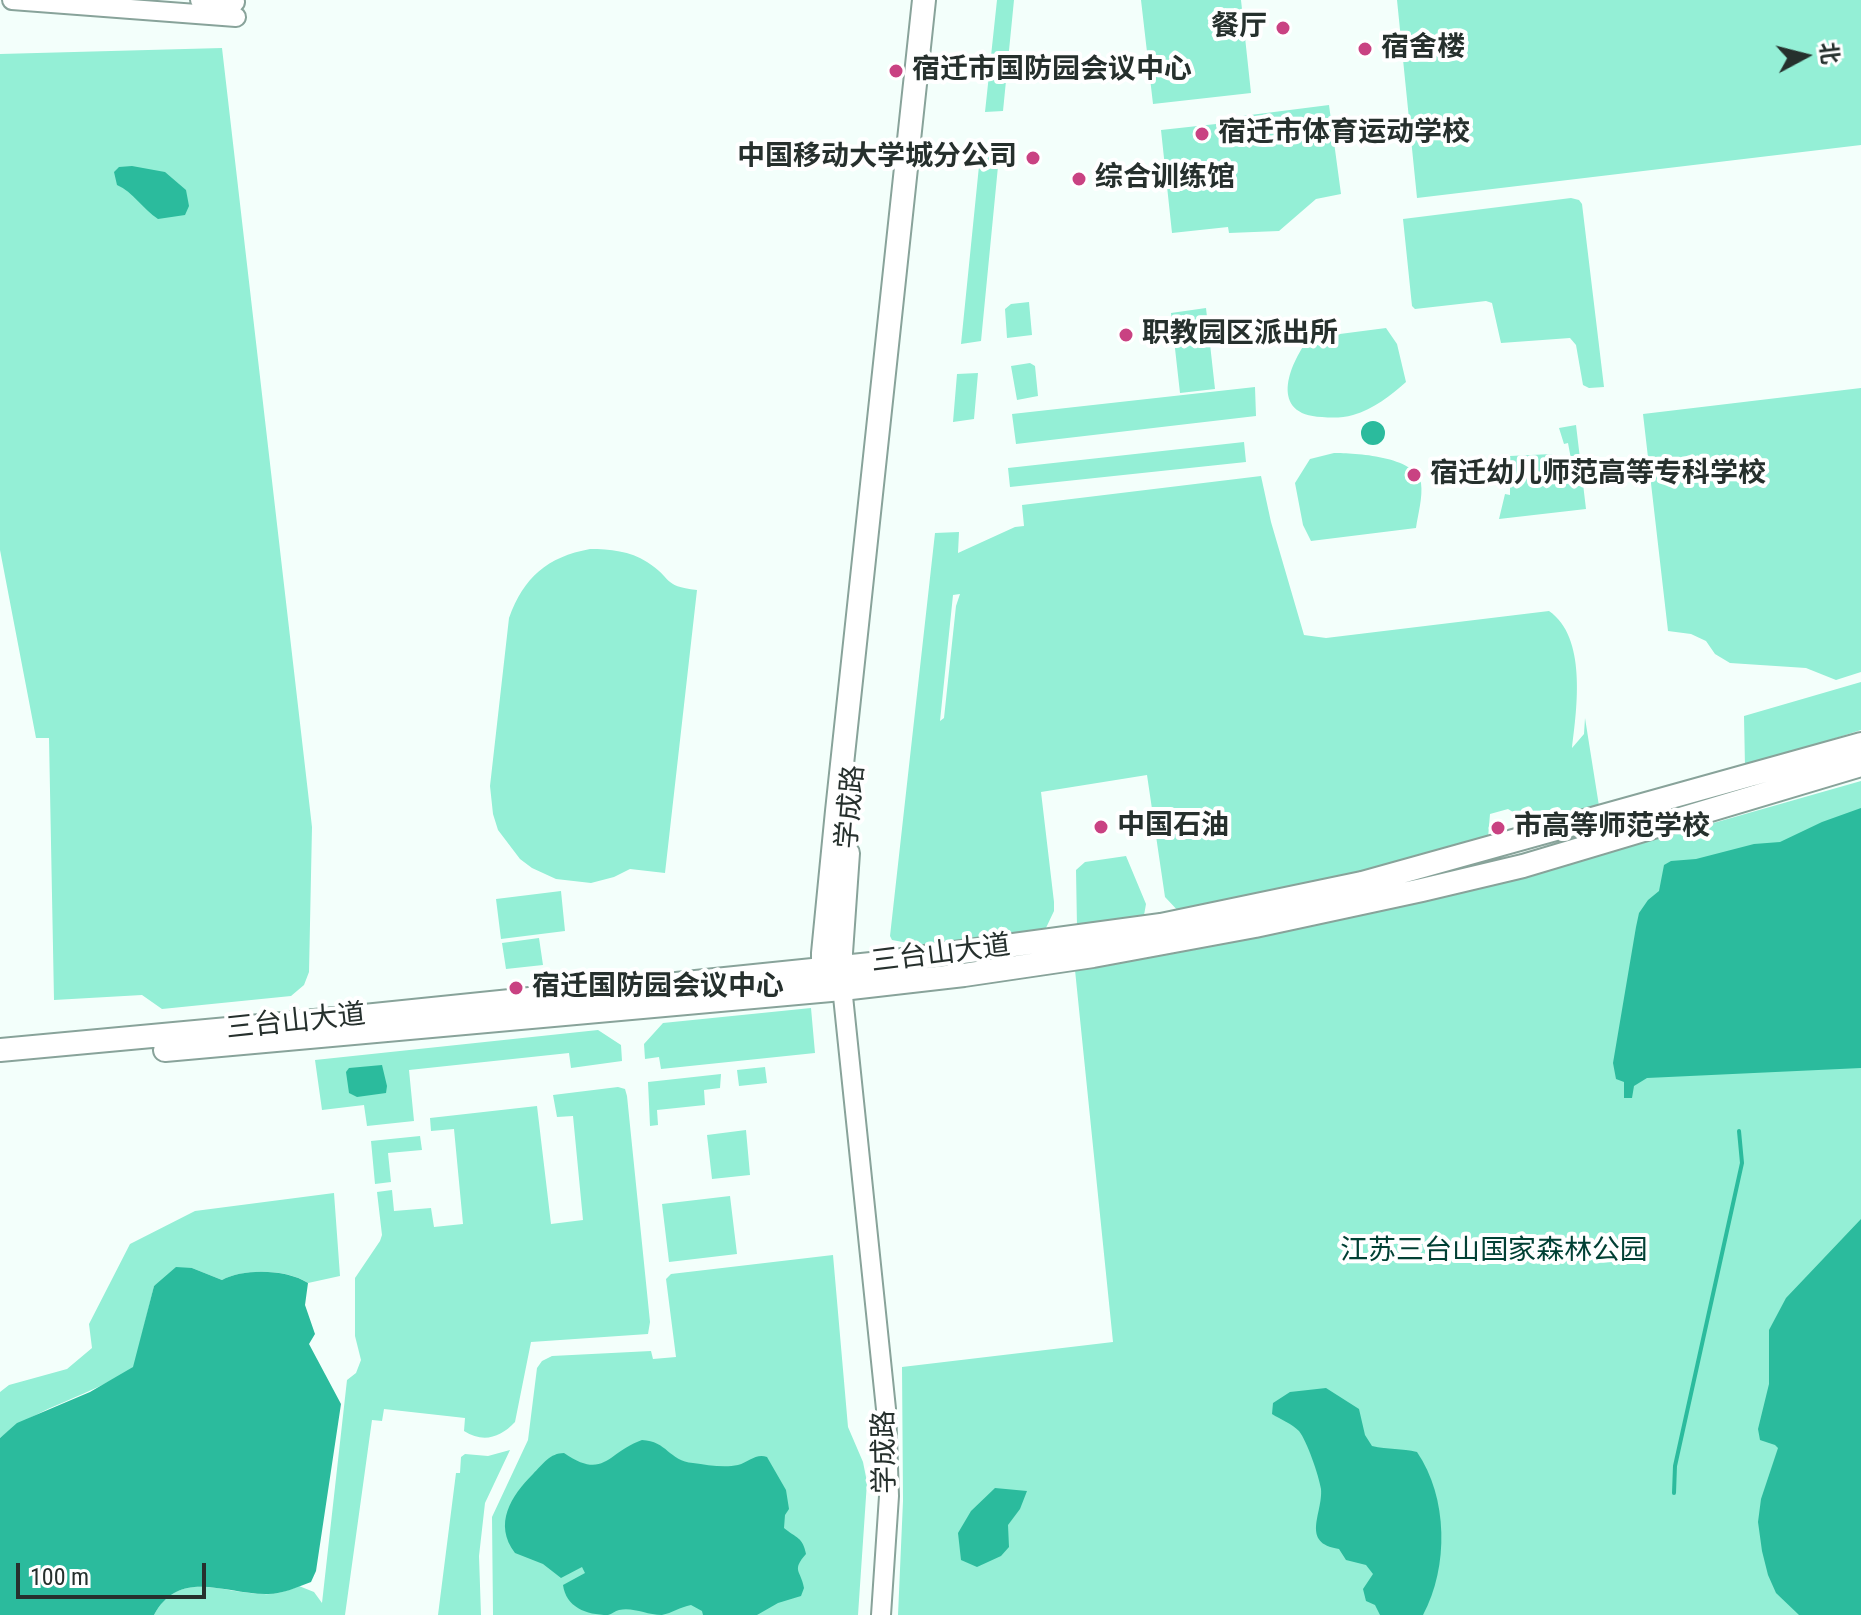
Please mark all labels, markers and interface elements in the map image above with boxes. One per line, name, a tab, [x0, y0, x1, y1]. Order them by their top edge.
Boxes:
place label: 餐厅	[1211, 11, 1267, 45]
north arrow	[1765, 16, 1845, 96]
marker: 餐厅	[1274, 19, 1292, 37]
place label: 宿舍楼	[1381, 32, 1465, 66]
marker: 宿舍楼	[1356, 40, 1374, 58]
text: 北	[1816, 41, 1843, 65]
place label: 宿迁市国防园会议中心	[912, 54, 1192, 88]
marker: 宿迁市国防园会议中心	[887, 62, 905, 80]
place label: 宿迁市体育运动学校	[1218, 117, 1470, 151]
marker: 宿迁市体育运动学校	[1193, 125, 1211, 143]
place label: 中国移动大学城分公司	[737, 141, 1017, 175]
marker: 中国移动大学城分公司	[1024, 149, 1042, 167]
place label: 综合训练馆	[1095, 162, 1235, 196]
marker: 综合训练馆	[1070, 170, 1088, 188]
place label: 职教园区派出所	[1142, 318, 1338, 352]
marker: 职教园区派出所	[1117, 326, 1135, 344]
place label: 宿迁幼儿师范高等专科学校	[1430, 458, 1766, 492]
marker: 宿迁幼儿师范高等专科学校	[1405, 466, 1423, 484]
street label: 学成路	[832, 764, 872, 850]
place label: 中国石油	[1117, 810, 1229, 844]
place label: 市高等师范学校	[1514, 811, 1710, 845]
marker: 中国石油	[1092, 818, 1110, 836]
marker: 市高等师范学校	[1489, 819, 1507, 837]
street label: 三台山大道	[869, 930, 1013, 980]
place label: 宿迁国防园会议中心	[532, 971, 784, 1005]
marker: 宿迁国防园会议中心	[507, 979, 525, 997]
street label: 三台山大道	[225, 999, 367, 1047]
park label: 江苏三台山国家森林公园	[1340, 1235, 1648, 1269]
street label: 学成路	[868, 1410, 904, 1494]
scale bar	[20, 1547, 210, 1597]
text: 100 m	[30, 1563, 89, 1591]

